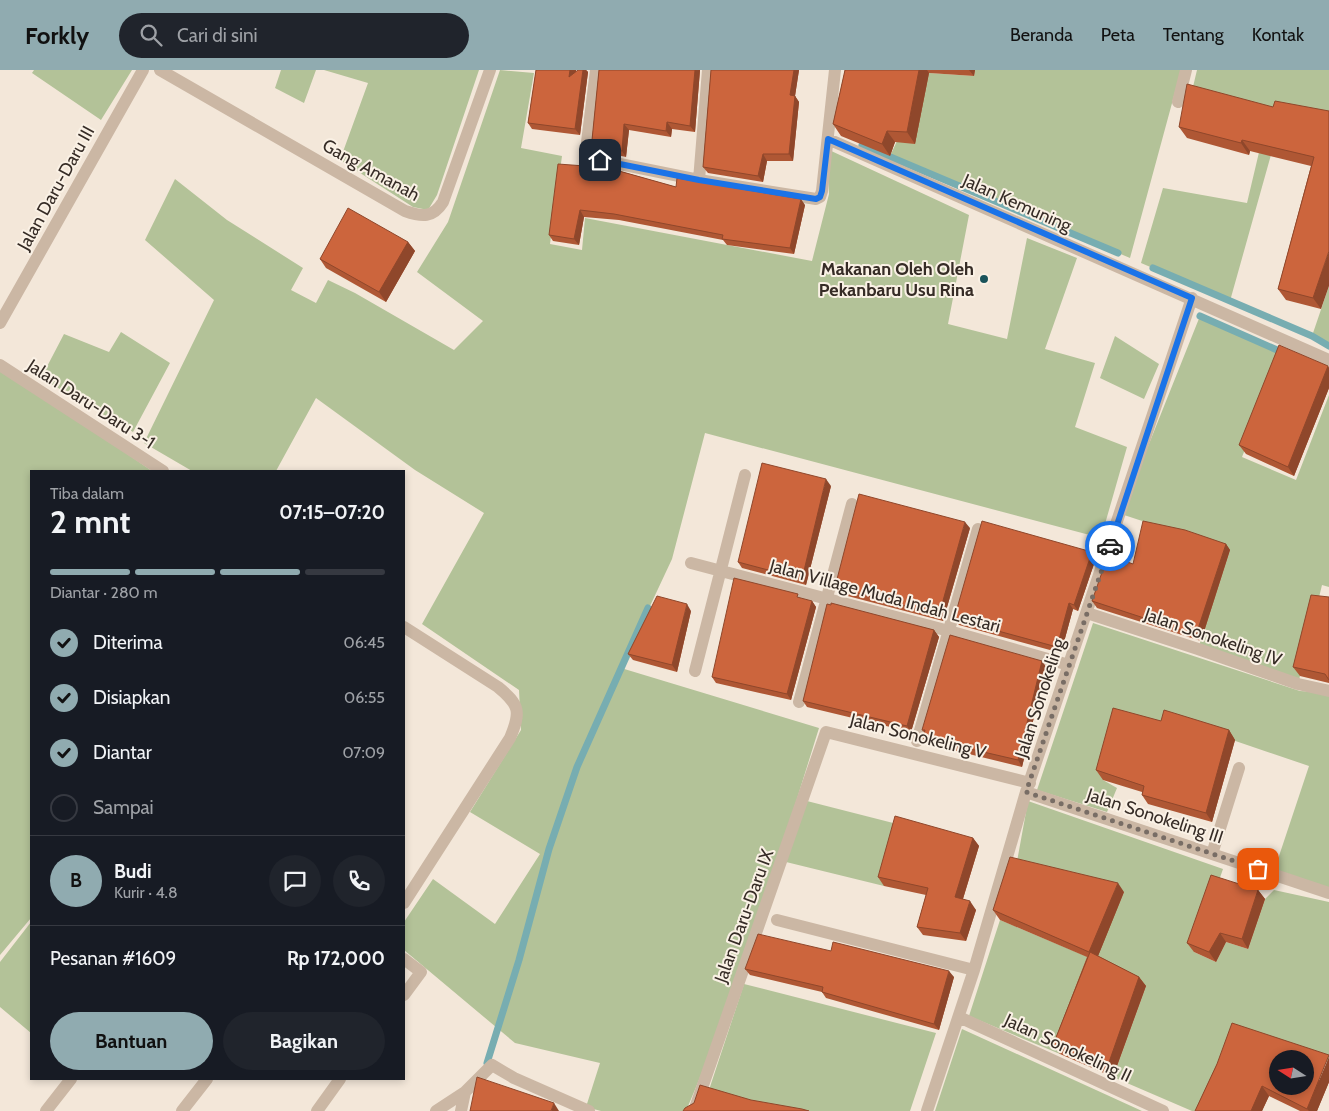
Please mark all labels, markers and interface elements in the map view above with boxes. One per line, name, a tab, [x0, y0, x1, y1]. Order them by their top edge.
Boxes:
search box	[119, 13, 469, 58]
text: Forkly	[25, 21, 89, 50]
icon: search	[137, 21, 165, 49]
text: Cari di sini	[177, 24, 258, 47]
text: Beranda	[1010, 24, 1073, 46]
text: Peta	[1101, 24, 1135, 46]
text: Tentang	[1163, 24, 1224, 46]
text: Kontak	[1252, 24, 1304, 46]
street label: Jalan Daru-Daru III	[12, 122, 99, 255]
street label: Gang Amanah	[319, 134, 423, 206]
pin	[579, 139, 621, 181]
icon: home	[586, 146, 614, 174]
street label: Jalan Kemuning	[958, 169, 1076, 237]
place label: Makanan Oleh Oleh Pekanbaru Usu Rina	[819, 258, 974, 301]
marker: Makanan Oleh Oleh Pekanbaru Usu Rina	[978, 273, 990, 285]
street label: Jalan Daru-Daru 3-1	[22, 354, 159, 454]
text: Tiba dalam	[50, 484, 124, 503]
text: 07:15–07:20	[279, 501, 385, 524]
text: 2 mnt	[50, 502, 130, 541]
courier	[1085, 521, 1135, 571]
icon: car	[1096, 532, 1124, 560]
street label: Jalan Village Muda Indah Lestari	[766, 554, 1003, 637]
text: Diantar · 280 m	[50, 583, 157, 602]
street label: Jalan Sonokeling IV	[1140, 603, 1285, 671]
icon: check	[50, 629, 78, 657]
text: Diterima	[93, 631, 163, 654]
text: 06:45	[344, 633, 385, 652]
street label: Jalan Sonokeling	[1010, 634, 1070, 762]
icon: check	[50, 684, 78, 712]
text: Disiapkan	[93, 686, 170, 709]
text: 06:55	[344, 688, 385, 707]
street label: Jalan Sonokeling V	[847, 708, 988, 764]
icon: check	[50, 739, 78, 767]
text: Diantar	[93, 741, 152, 764]
text: 07:09	[342, 743, 385, 762]
street label: Jalan Sonokeling III	[1083, 783, 1226, 848]
text: Sampai	[93, 796, 154, 819]
street label: Jalan Daru-Daru IX	[709, 846, 778, 987]
pin	[1237, 848, 1279, 890]
button: chat	[269, 855, 321, 907]
button: phone	[333, 855, 385, 907]
icon: bag	[1244, 855, 1272, 883]
text: Budi	[114, 860, 152, 883]
text: B	[70, 869, 82, 892]
text: Kurir · 4.8	[114, 883, 178, 902]
text: Pesanan #1609	[50, 947, 176, 970]
text: Rp 172,000	[287, 947, 385, 970]
street label: Jalan Sonokeling II	[1000, 1009, 1135, 1087]
button: Bantuan	[50, 1012, 213, 1070]
button: Bagikan	[223, 1012, 385, 1070]
north arrow	[1269, 1050, 1314, 1095]
map controls	[1269, 1050, 1314, 1095]

